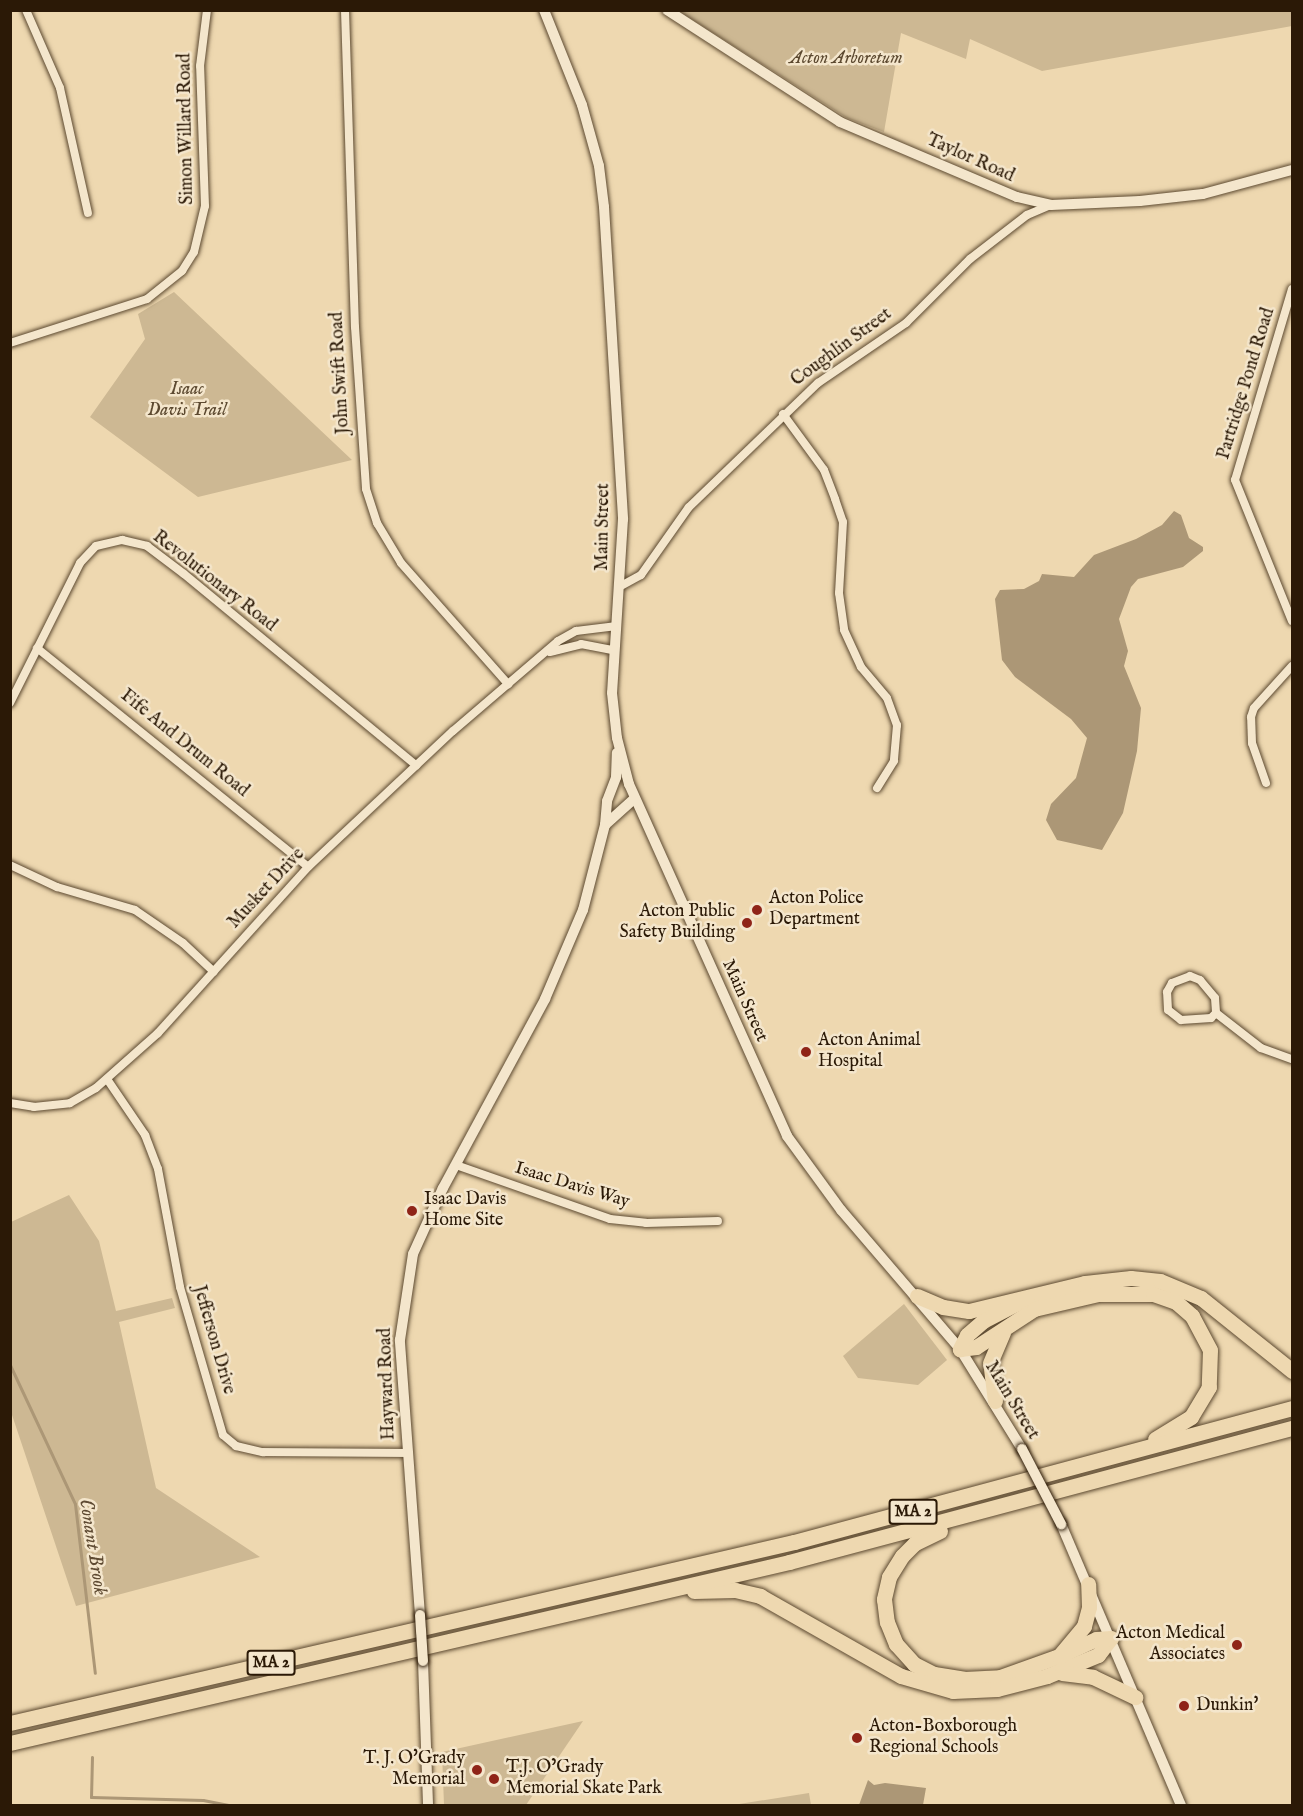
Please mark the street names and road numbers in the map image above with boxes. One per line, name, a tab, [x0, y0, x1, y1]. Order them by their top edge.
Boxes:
street label: Simon Willard Road	[175, 53, 199, 205]
street label: Taylor Road	[923, 130, 1017, 188]
street label: Coughlin Street	[787, 304, 897, 392]
street label: Partridge Pond Road	[1214, 306, 1280, 462]
street label: John Swift Road	[327, 311, 355, 435]
street label: Main Street	[592, 483, 616, 571]
street label: Revolutionary Road	[148, 527, 280, 637]
street label: Fife And Drum Road	[115, 686, 253, 802]
street label: Musket Drive	[224, 844, 310, 934]
street label: Main Street	[716, 957, 772, 1045]
street label: Isaac Davis Way	[512, 1158, 632, 1214]
street label: Jefferson Drive	[187, 1283, 239, 1397]
street label: Hayward Road	[375, 1327, 401, 1441]
street label: Main Street	[979, 1358, 1043, 1444]
road number: MA 2	[888, 1499, 938, 1525]
road number: MA 2	[246, 1650, 296, 1676]

